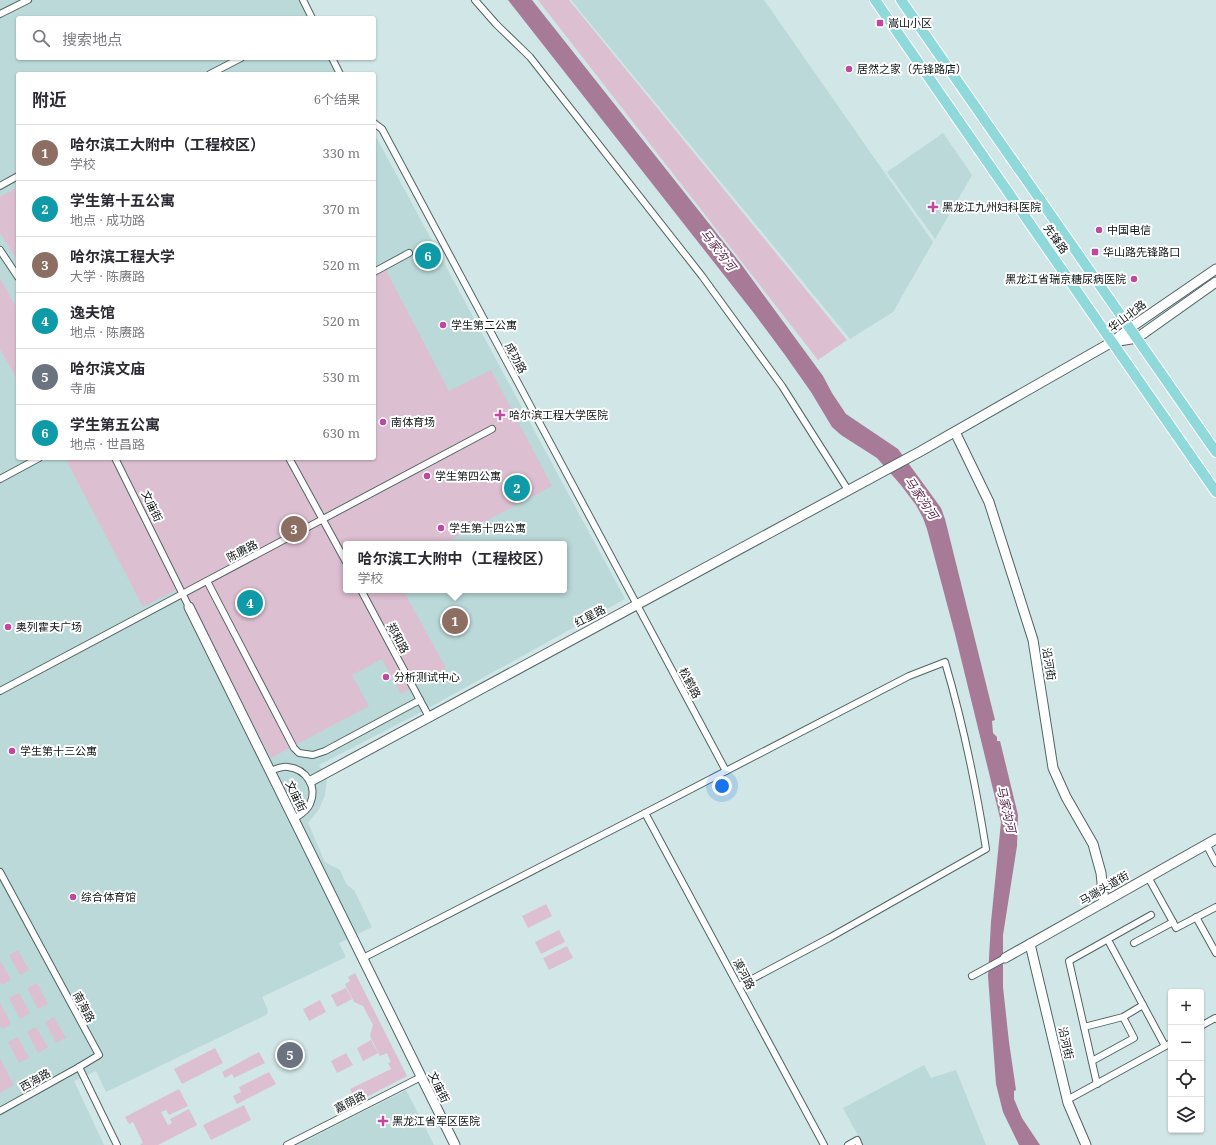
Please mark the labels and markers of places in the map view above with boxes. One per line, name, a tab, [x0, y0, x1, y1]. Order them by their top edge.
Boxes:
place label: 嵩山小区	[888, 15, 932, 30]
marker: 嵩山小区	[875, 18, 885, 28]
place label: 居然之家（先锋路店）	[857, 61, 967, 76]
marker: 居然之家（先锋路店）	[844, 64, 854, 74]
place label: 黑龙江九州妇科医院	[942, 199, 1041, 214]
marker: 黑龙江九州妇科医院	[927, 201, 939, 213]
place label: 中国电信	[1107, 222, 1151, 237]
marker: 中国电信	[1094, 225, 1104, 235]
pin: 6	[415, 241, 441, 271]
place label: 华山路先锋路口	[1103, 244, 1180, 259]
marker: 华山路先锋路口	[1090, 247, 1100, 257]
place label: 黑龙江省瑞京糖尿病医院	[1005, 271, 1126, 286]
marker: 黑龙江省瑞京糖尿病医院	[1129, 274, 1139, 284]
place label: 学生第二公寓	[451, 317, 517, 332]
marker: 学生第二公寓	[438, 320, 448, 330]
place label: 哈尔滨工程大学医院	[509, 407, 608, 422]
marker: 哈尔滨工程大学医院	[494, 409, 506, 421]
place label: 南体育场	[391, 414, 435, 429]
marker: 南体育场	[378, 417, 388, 427]
place label: 学生第四公寓	[435, 468, 501, 483]
marker: 学生第四公寓	[422, 471, 432, 481]
pin: 2	[504, 473, 530, 503]
pin: 3	[281, 514, 307, 544]
place label: 学生第十四公寓	[449, 520, 526, 535]
marker: 学生第十四公寓	[436, 523, 446, 533]
pin: 4	[237, 588, 263, 618]
pin: 1	[442, 606, 468, 636]
place label: 奥列霍夫广场	[16, 619, 82, 634]
marker: 奥列霍夫广场	[3, 622, 13, 632]
place label: 分析测试中心	[394, 669, 460, 684]
marker: 分析测试中心	[381, 672, 391, 682]
place label: 学生第十三公寓	[20, 743, 97, 758]
marker: 学生第十三公寓	[7, 746, 17, 756]
place label: 综合体育馆	[81, 889, 136, 904]
marker: 综合体育馆	[68, 892, 78, 902]
pin: 5	[277, 1040, 303, 1070]
place label: 黑龙江省军区医院	[392, 1113, 480, 1128]
marker: 黑龙江省军区医院	[377, 1115, 389, 1127]

